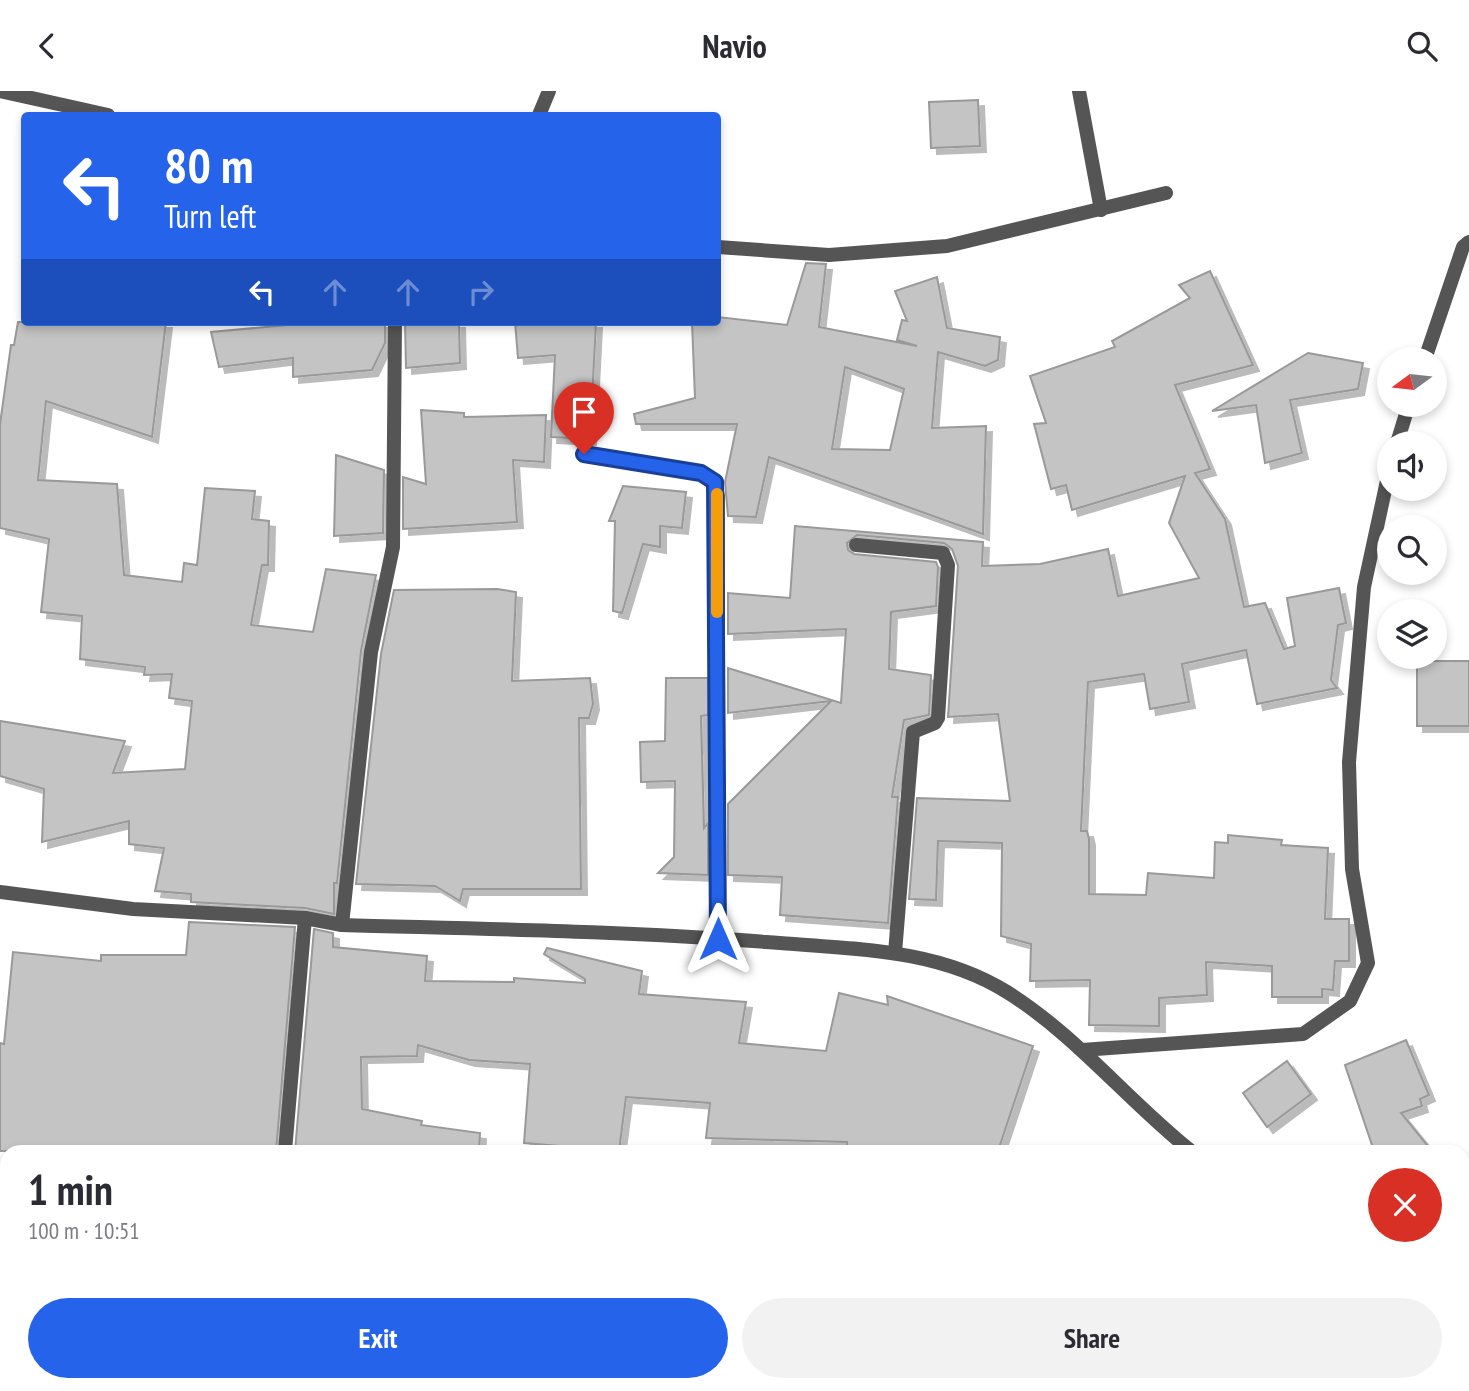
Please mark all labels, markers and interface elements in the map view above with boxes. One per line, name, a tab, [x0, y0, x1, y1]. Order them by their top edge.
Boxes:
text: Navio	[702, 25, 767, 67]
icon: back	[28, 27, 66, 65]
icon: search	[1403, 27, 1441, 65]
text: 80 m	[164, 133, 253, 197]
icon: left	[49, 140, 140, 231]
text: Turn left	[164, 195, 256, 237]
icon: left	[243, 273, 281, 311]
icon: ahead	[316, 273, 354, 311]
icon: ahead	[389, 273, 427, 311]
icon: right	[462, 273, 500, 311]
north arrow	[1377, 347, 1447, 417]
map controls	[1377, 347, 1447, 669]
pin	[554, 382, 614, 454]
icon: arrive	[565, 393, 603, 431]
button: sound	[1377, 431, 1447, 501]
button: search	[1377, 515, 1447, 585]
button: layers	[1377, 599, 1447, 669]
position arrow	[681, 902, 755, 976]
text: 1 min	[28, 1162, 113, 1217]
button: close	[1368, 1168, 1442, 1242]
text: 100 m · 10:51	[28, 1216, 140, 1245]
button: Exit	[28, 1298, 728, 1378]
button: Share	[742, 1298, 1442, 1378]

